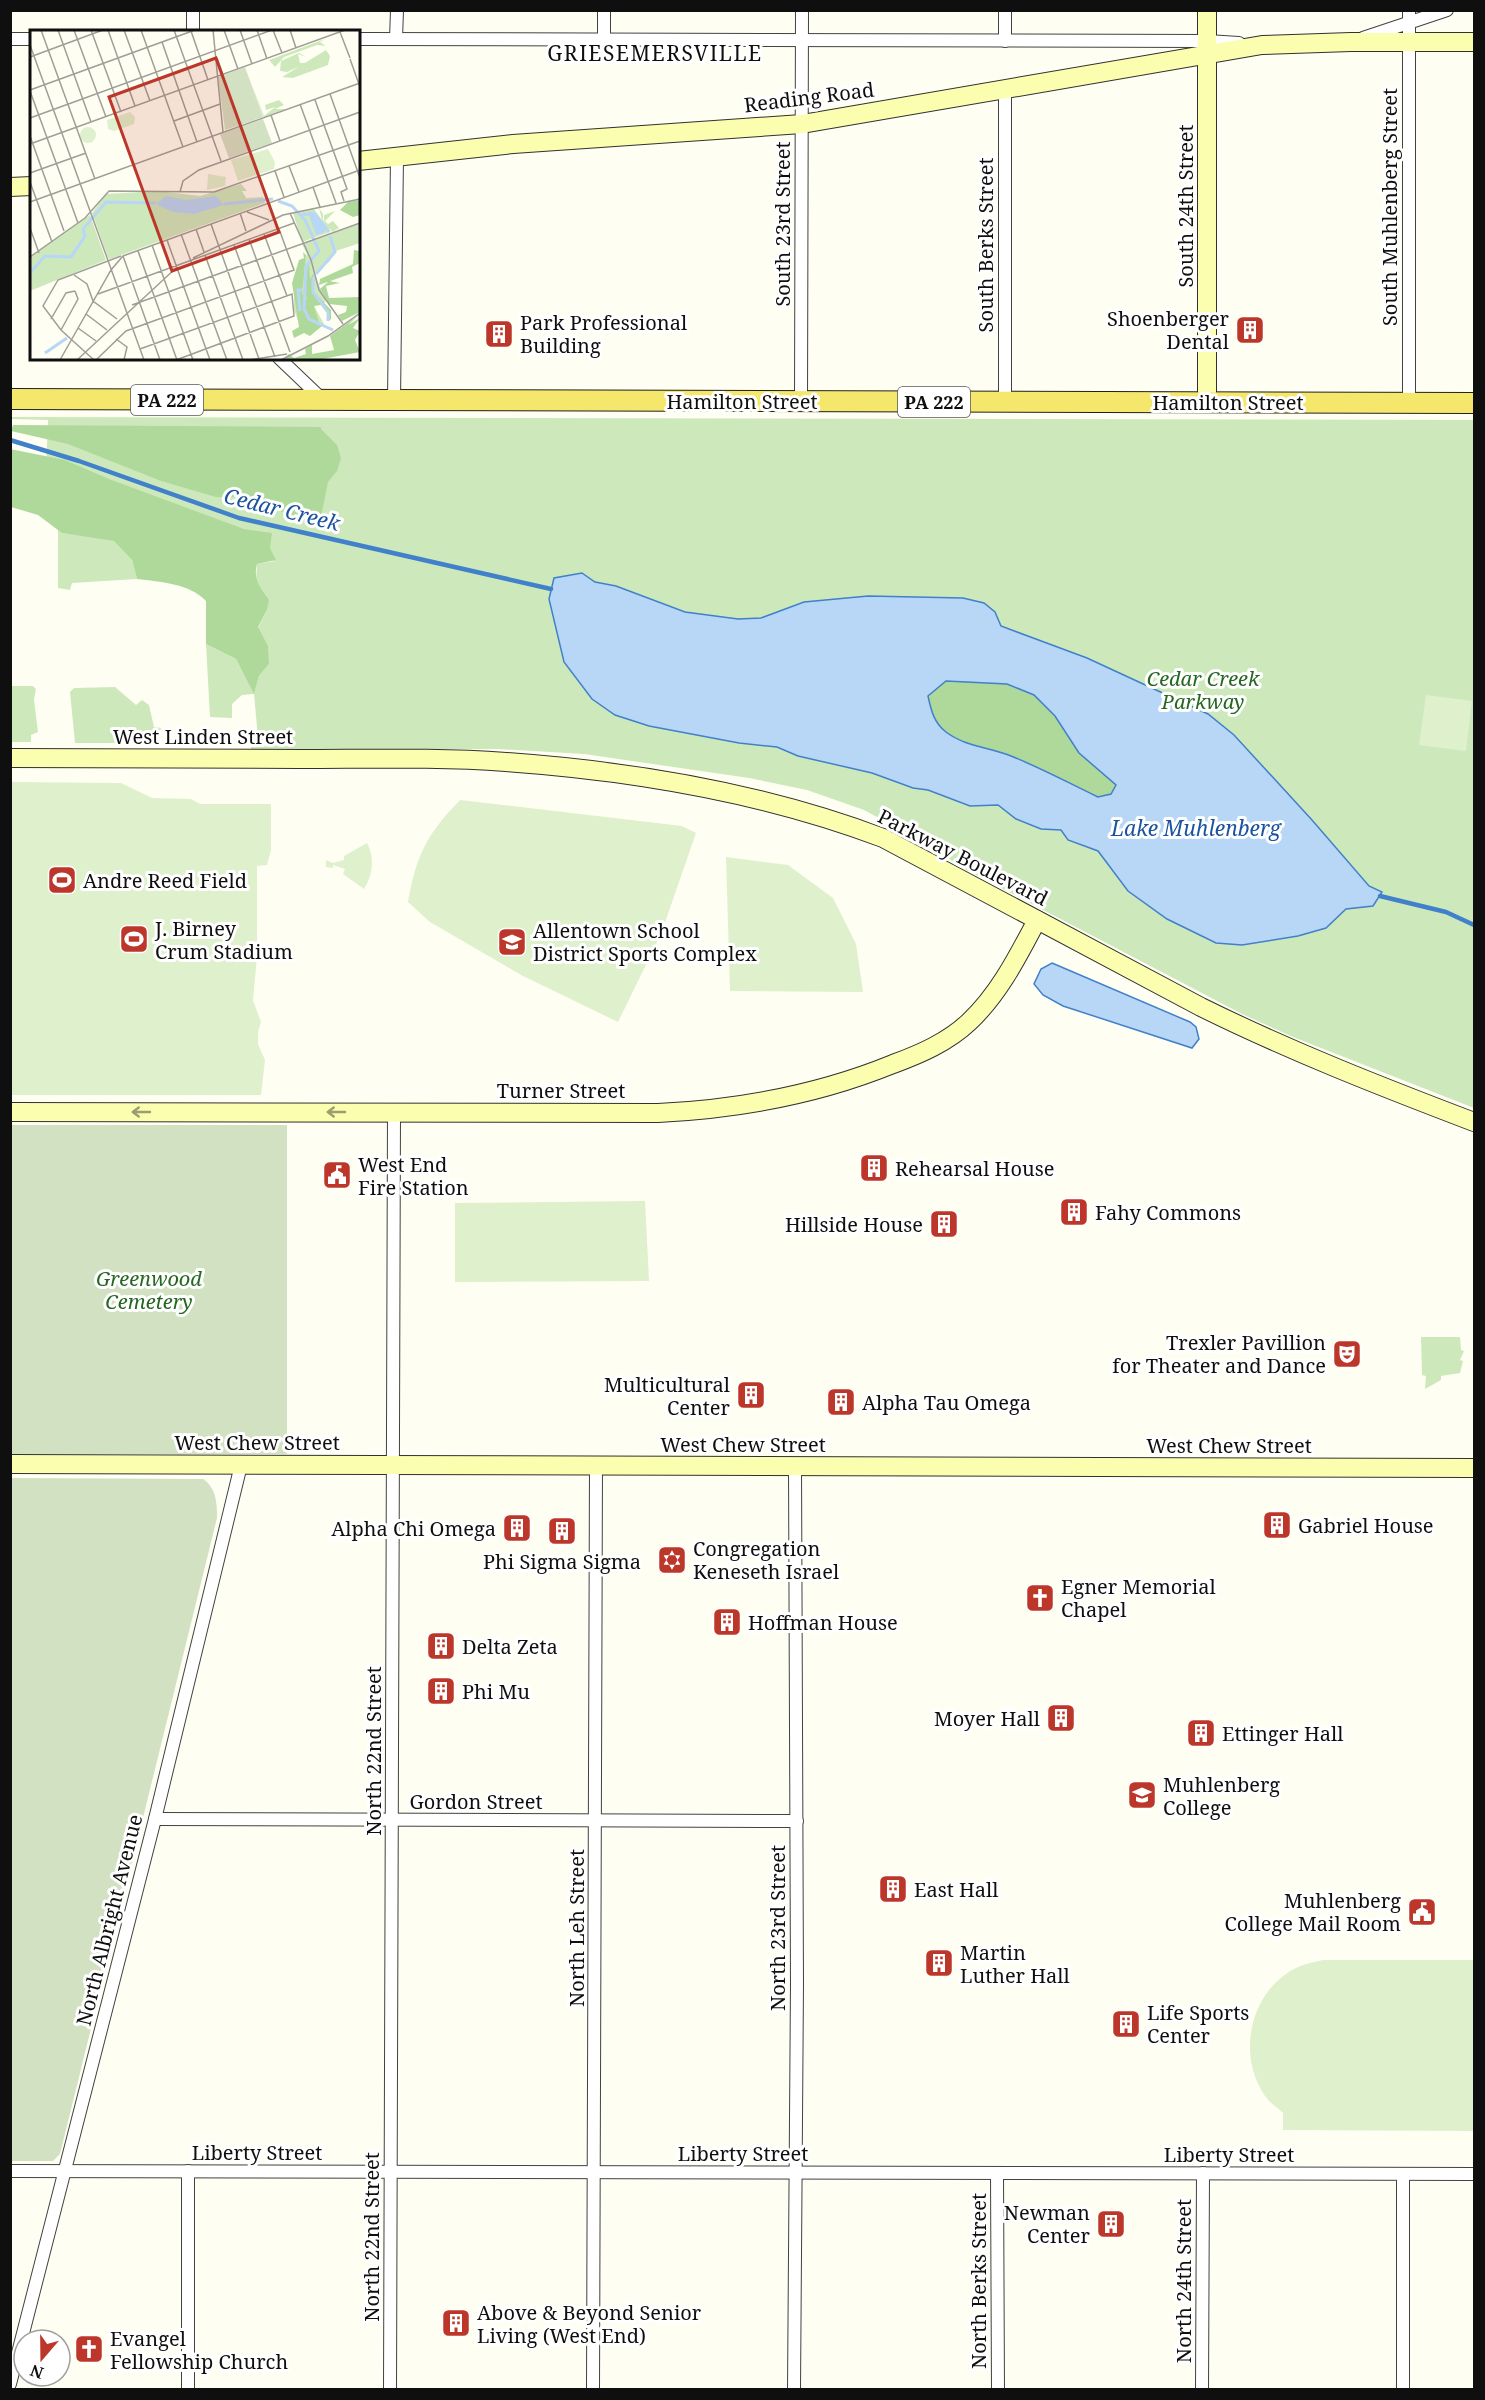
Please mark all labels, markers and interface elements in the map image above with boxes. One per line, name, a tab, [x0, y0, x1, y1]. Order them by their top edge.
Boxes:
inset map	[30, 30, 360, 360]
district label: GRIESEMERSVILLE	[547, 39, 763, 67]
street label: Reading Road	[742, 76, 876, 118]
street label: South Muhlenberg Street	[1376, 88, 1403, 326]
street label: South 24th Street	[1172, 124, 1199, 288]
street label: South 23rd Street	[769, 141, 796, 307]
street label: South Berks Street	[972, 158, 999, 332]
place label: Shoenberger Dental	[1107, 305, 1230, 355]
place label: Park Professional Building	[520, 309, 687, 359]
building icon: Shoenberger Dental	[1234, 314, 1266, 346]
building icon: Park Professional Building	[483, 318, 515, 350]
road number: PA 222	[131, 385, 203, 415]
road number: PA 222	[898, 387, 970, 417]
street label: Hamilton Street	[666, 388, 818, 415]
street label: Hamilton Street	[1152, 389, 1304, 416]
water label: Cedar Creek	[221, 481, 344, 537]
park label: Cedar Creek Parkway	[1147, 665, 1260, 715]
street label: West Linden Street	[113, 723, 293, 750]
street label: Parkway Boulevard	[873, 802, 1053, 912]
water label: Lake Muhlenberg	[1110, 814, 1282, 842]
sports icon: Andre Reed Field	[46, 864, 78, 896]
place label: Andre Reed Field	[83, 867, 247, 894]
place label: J. Birney Crum Stadium	[154, 915, 293, 965]
place label: Allentown School District Sports Complex	[533, 917, 757, 967]
sports icon: J. Birney Crum Stadium	[118, 923, 150, 955]
school or university icon: Allentown School District Sports Complex	[496, 926, 528, 958]
street label: Turner Street	[497, 1077, 625, 1104]
one-way arrow	[131, 1106, 151, 1118]
one-way arrow	[326, 1106, 346, 1118]
place label: West End Fire Station	[358, 1151, 469, 1201]
building icon: Rehearsal House	[858, 1152, 890, 1184]
place label: Rehearsal House	[895, 1155, 1054, 1182]
public building icon: West End Fire Station	[321, 1159, 353, 1191]
building icon: Fahy Commons	[1058, 1196, 1090, 1228]
place label: Fahy Commons	[1095, 1199, 1241, 1226]
building icon: Hillside House	[928, 1208, 960, 1240]
place label: Hillside House	[785, 1211, 923, 1238]
park label: Greenwood Cemetery	[96, 1265, 202, 1315]
place label: Trexler Pavillion for Theater and Dance	[1112, 1329, 1326, 1379]
theatre icon: Trexler Pavillion for Theater and Dance	[1331, 1338, 1363, 1370]
place label: Multicultural Center	[604, 1371, 731, 1421]
building icon: Multicultural Center	[735, 1379, 767, 1411]
building icon: Alpha Tau Omega	[825, 1386, 857, 1418]
place label: Alpha Tau Omega	[862, 1389, 1031, 1416]
street label: West Chew Street	[174, 1429, 340, 1456]
street label: West Chew Street	[660, 1431, 826, 1458]
street label: West Chew Street	[1146, 1432, 1312, 1459]
building icon: Gabriel House	[1261, 1509, 1293, 1541]
building icon: Alpha Chi Omega	[501, 1512, 533, 1544]
place label: Gabriel House	[1298, 1512, 1434, 1539]
place label: Alpha Chi Omega	[331, 1515, 496, 1542]
building icon: Phi Sigma Sigma	[546, 1515, 578, 1547]
place label: Congregation Keneseth Israel	[693, 1535, 839, 1585]
synagogue icon: Congregation Keneseth Israel	[656, 1544, 688, 1576]
place label: Phi Sigma Sigma	[483, 1548, 641, 1575]
place label: Egner Memorial Chapel	[1061, 1573, 1216, 1623]
church icon: Egner Memorial Chapel	[1024, 1582, 1056, 1614]
building icon: Hoffman House	[711, 1606, 743, 1638]
place label: Hoffman House	[748, 1609, 898, 1636]
building icon: Delta Zeta	[425, 1630, 457, 1662]
place label: Delta Zeta	[462, 1633, 558, 1660]
street label: North 22nd Street	[360, 1666, 387, 1836]
building icon: Phi Mu	[425, 1675, 457, 1707]
place label: Phi Mu	[462, 1678, 530, 1705]
building icon: Moyer Hall	[1045, 1702, 1077, 1734]
place label: Moyer Hall	[934, 1705, 1040, 1732]
building icon: Ettinger Hall	[1185, 1717, 1217, 1749]
place label: Ettinger Hall	[1222, 1720, 1343, 1747]
place label: Muhlenberg College	[1163, 1771, 1280, 1821]
school or university icon: Muhlenberg College	[1126, 1779, 1158, 1811]
street label: Gordon Street	[410, 1788, 542, 1815]
street label: North Albright Avenue	[70, 1812, 148, 2028]
street label: North 23rd Street	[764, 1845, 791, 2011]
street label: North Leh Street	[563, 1849, 590, 2007]
building icon: East Hall	[877, 1873, 909, 1905]
place label: East Hall	[914, 1876, 999, 1903]
place label: Muhlenberg College Mail Room	[1225, 1887, 1401, 1937]
public building icon: Muhlenberg College Mail Room	[1406, 1896, 1438, 1928]
place label: Martin Luther Hall	[960, 1939, 1070, 1989]
building icon: Martin Luther Hall	[923, 1947, 955, 1979]
place label: Life Sports Center	[1147, 1999, 1249, 2049]
building icon: Life Sports Center	[1110, 2008, 1142, 2040]
street label: Liberty Street	[192, 2139, 322, 2166]
street label: Liberty Street	[678, 2140, 808, 2167]
street label: Liberty Street	[1164, 2141, 1294, 2168]
street label: North 22nd Street	[358, 2152, 385, 2322]
street label: North Berks Street	[965, 2193, 992, 2369]
place label: Newman Center	[1004, 2199, 1091, 2249]
street label: North 24th Street	[1170, 2199, 1197, 2363]
building icon: Newman Center	[1095, 2208, 1127, 2240]
place label: Above & Beyond Senior Living (West End)	[477, 2299, 702, 2349]
building icon: Above & Beyond Senior Living (West End)	[440, 2307, 472, 2339]
place label: Evangel Fellowship Church	[110, 2325, 288, 2375]
north arrow	[12, 2328, 72, 2388]
church icon: Evangel Fellowship Church	[73, 2333, 105, 2365]
text: N	[27, 2359, 47, 2385]

